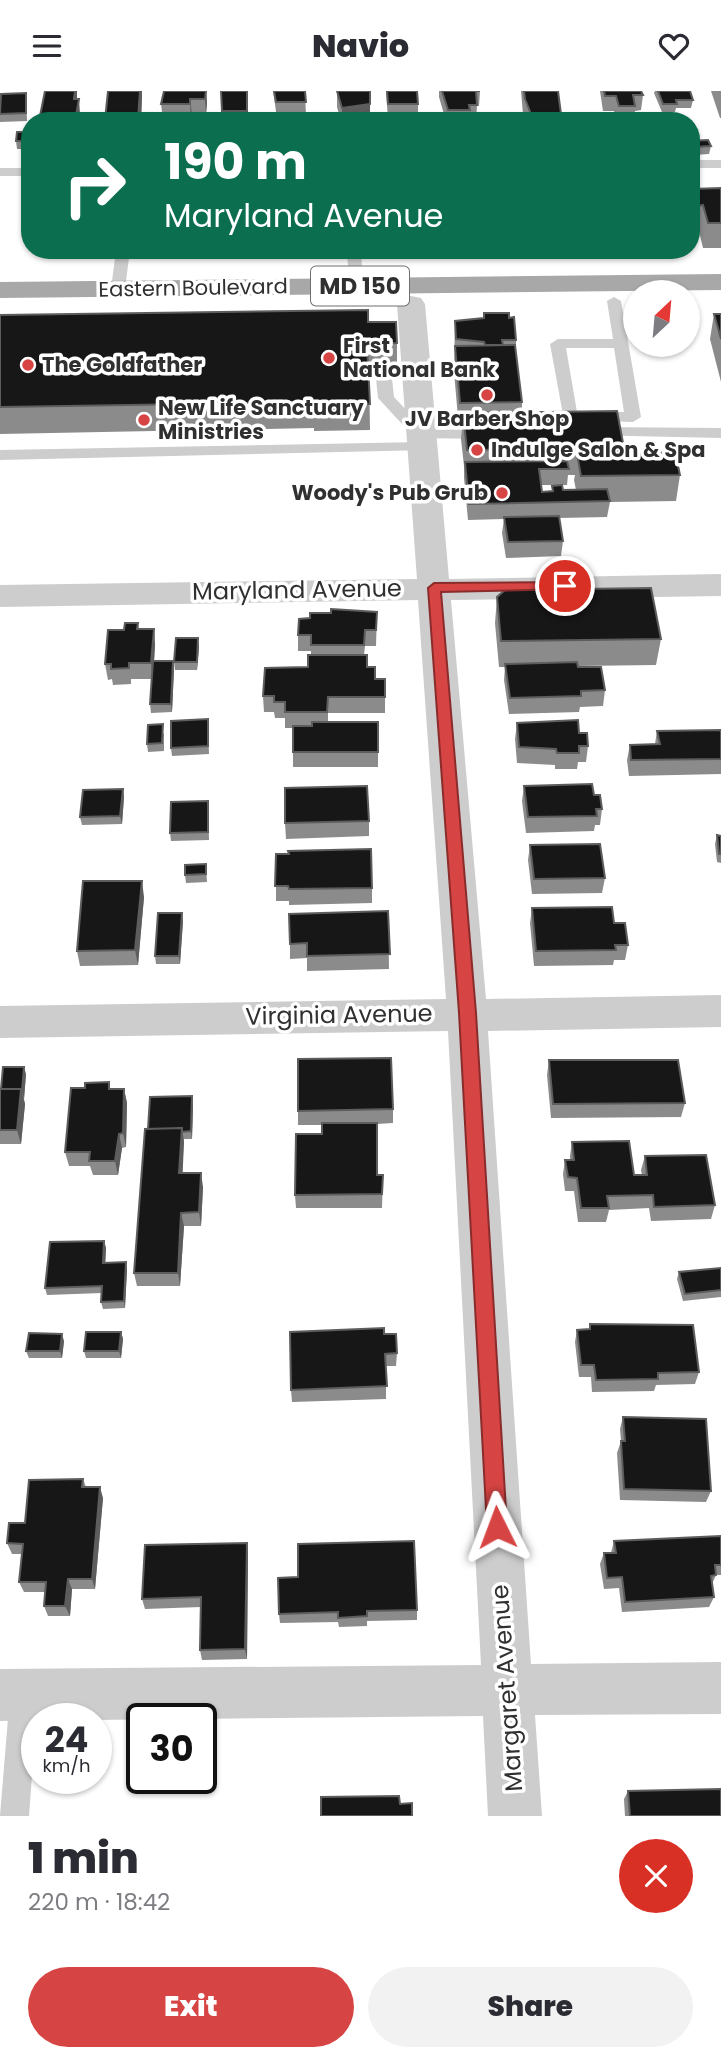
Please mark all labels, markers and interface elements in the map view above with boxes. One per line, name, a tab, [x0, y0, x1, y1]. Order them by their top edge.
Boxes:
text: Navio	[312, 23, 409, 68]
icon: menu	[28, 27, 66, 65]
icon: heart	[655, 27, 693, 65]
text: 190 m	[164, 128, 307, 196]
icon: right	[49, 140, 140, 231]
text: Maryland Avenue	[164, 193, 443, 238]
road number: MD 150	[311, 267, 409, 305]
street label: Eastern Boulevard	[98, 271, 288, 304]
north arrow	[623, 280, 700, 357]
map controls	[623, 280, 700, 357]
place label: First National Bank	[343, 331, 495, 384]
place label: The Goldfather	[42, 350, 202, 379]
marker: First National Bank	[321, 350, 337, 366]
marker: The Goldfather	[20, 357, 36, 373]
marker: JV Barber Shop	[479, 387, 495, 403]
place label: New Life Sanctuary Ministries	[158, 393, 364, 446]
place label: JV Barber Shop	[405, 404, 569, 433]
marker: New Life Sanctuary Ministries	[136, 412, 152, 428]
place label: Indulge Salon & Spa	[491, 435, 706, 464]
marker: Indulge Salon & Spa	[469, 442, 485, 458]
place label: Woody's Pub Grub	[291, 478, 488, 507]
marker: Woody's Pub Grub	[494, 485, 510, 501]
pin	[535, 556, 595, 616]
icon: arrive	[546, 567, 584, 605]
street label: Maryland Avenue	[192, 571, 402, 608]
street label: Virginia Avenue	[245, 996, 433, 1033]
position arrow	[460, 1490, 534, 1564]
street label: Margaret Avenue	[483, 1583, 530, 1793]
speed limit sign: 30	[126, 1703, 217, 1794]
text: 24	[45, 1715, 88, 1764]
text: km/h	[43, 1753, 90, 1778]
text: 1 min	[28, 1829, 139, 1888]
button: close	[619, 1839, 693, 1913]
text: 220 m · 18:42	[28, 1886, 170, 1918]
button: Exit	[28, 1967, 354, 2047]
button: Share	[368, 1967, 693, 2047]

